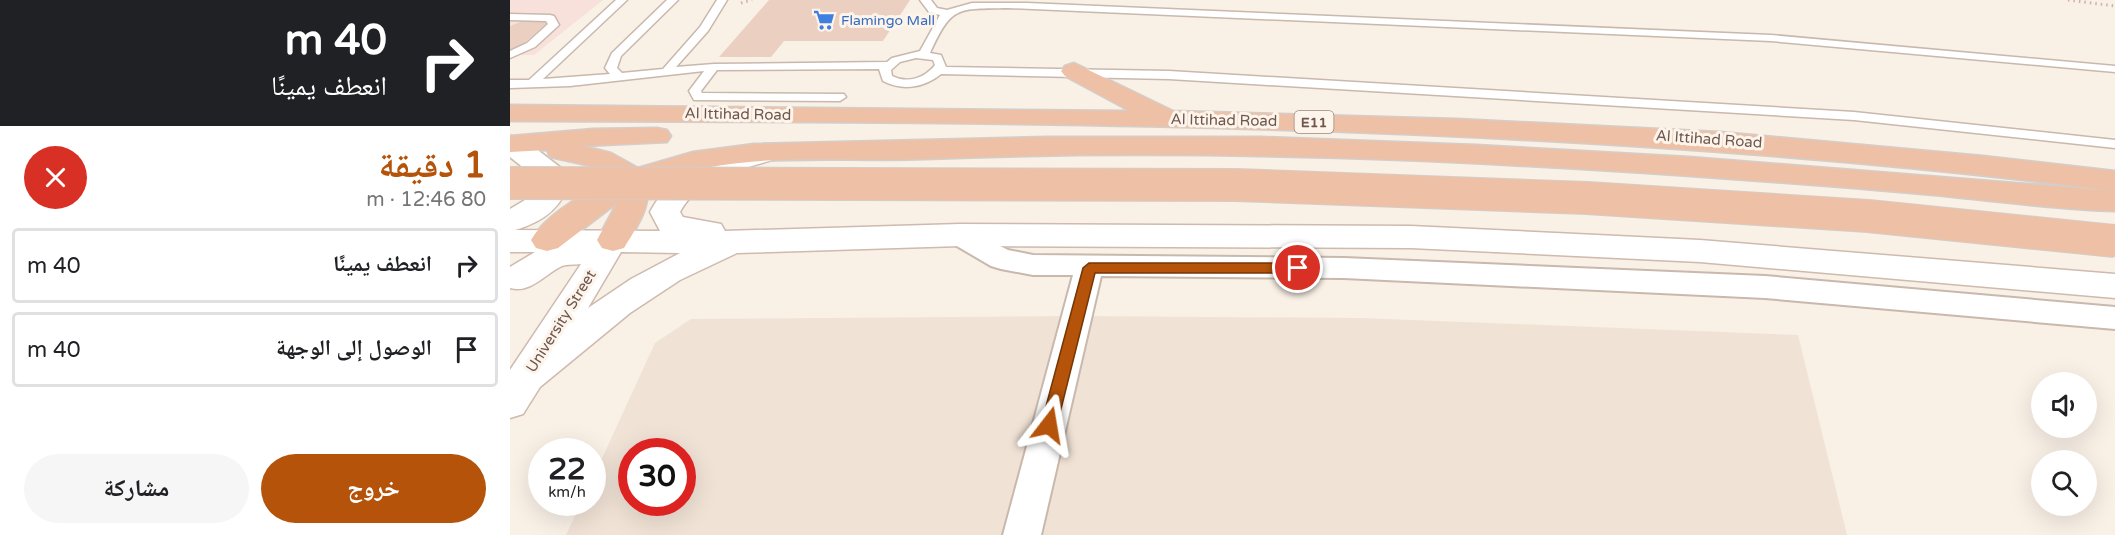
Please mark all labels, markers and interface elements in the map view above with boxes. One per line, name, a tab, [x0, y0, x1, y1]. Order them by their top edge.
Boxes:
supermarket icon: Flamingo Mall	[812, 8, 836, 32]
place label: Flamingo Mall	[841, 12, 935, 29]
text: 40 m	[285, 15, 387, 66]
icon: right	[408, 24, 486, 102]
text: انعطف يمينًا	[271, 70, 387, 103]
street label: Al Ittihad Road	[685, 104, 791, 124]
street label: Al Ittihad Road	[1171, 110, 1277, 130]
road number: E11	[1294, 111, 1334, 133]
street label: Al Ittihad Road	[1655, 126, 1763, 152]
text: 1 دقيقة	[378, 144, 486, 187]
button: close	[24, 146, 87, 209]
text: 80 m · 12:46	[366, 188, 486, 212]
pin	[1272, 242, 1323, 293]
icon: right	[450, 249, 483, 282]
text: انعطف يمينًا	[333, 251, 432, 277]
icon: arrive	[1281, 251, 1314, 284]
text: 40 m	[27, 253, 81, 279]
street label: University Street	[522, 266, 600, 376]
icon: arrive	[450, 333, 483, 366]
text: الوصول إلى الوجهة	[276, 335, 432, 361]
text: 40 m	[27, 337, 81, 363]
map controls	[2031, 372, 2097, 516]
button: sound	[2031, 372, 2097, 438]
position arrow	[1017, 393, 1081, 457]
speed limit sign: 30	[618, 438, 696, 516]
button: search	[2031, 450, 2097, 516]
text: 22	[548, 451, 586, 488]
button: مشاركة	[24, 454, 249, 523]
button: خروج	[261, 454, 486, 523]
text: km/h	[548, 483, 586, 501]

